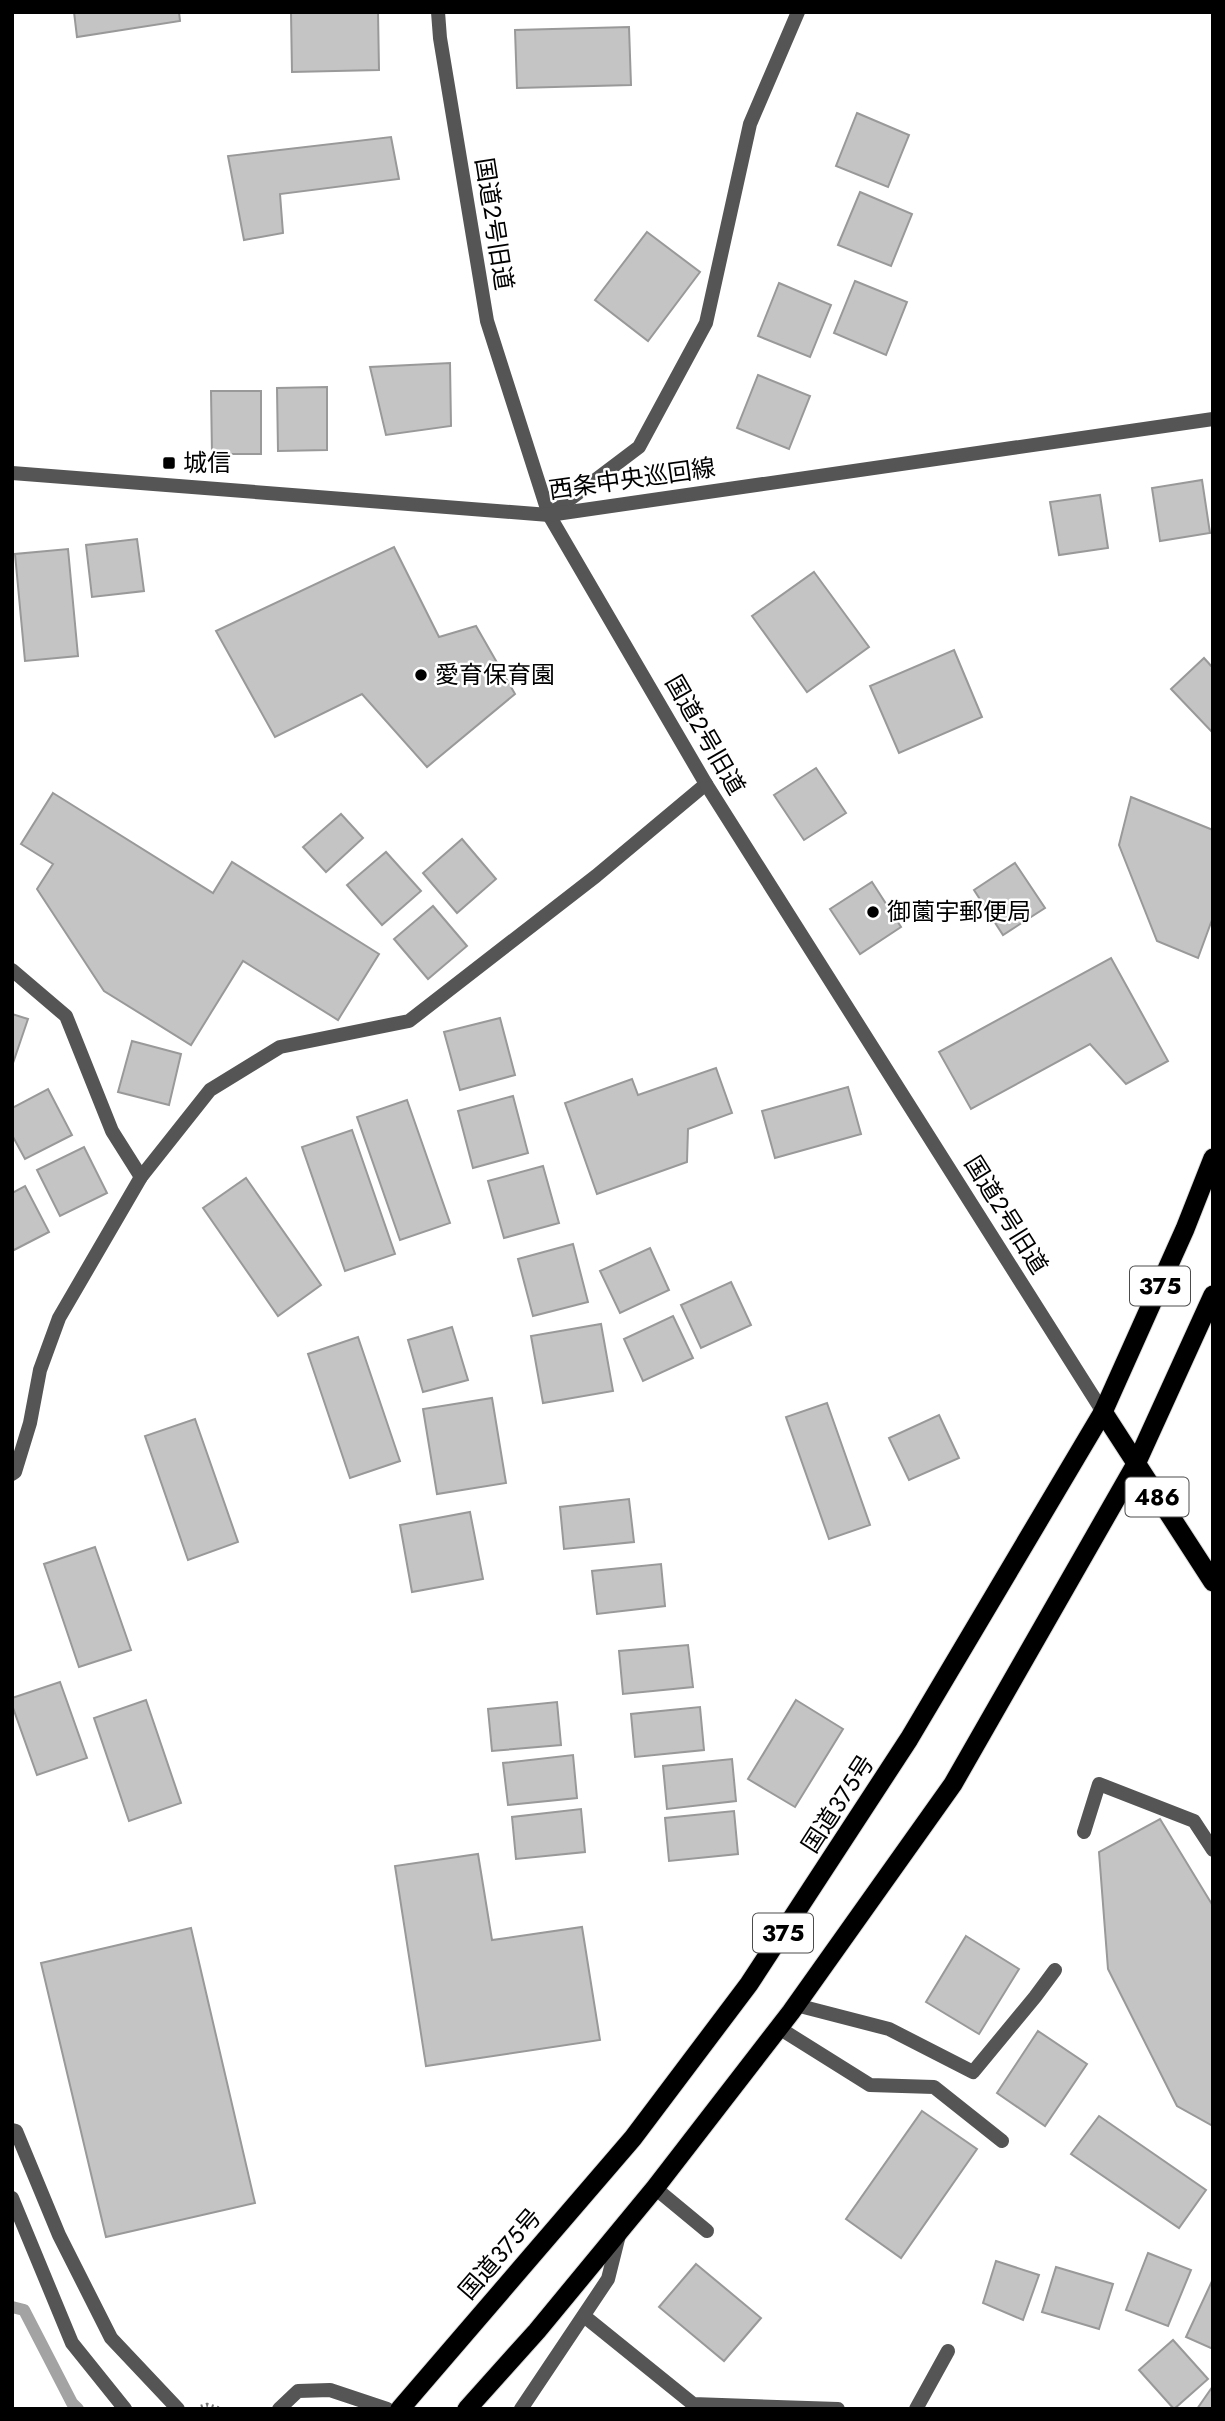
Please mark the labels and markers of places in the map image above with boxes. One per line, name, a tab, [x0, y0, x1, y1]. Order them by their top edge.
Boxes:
place label: 城信	[183, 445, 231, 480]
marker: 城信	[161, 455, 177, 471]
place label: 愛育保育園	[435, 657, 555, 692]
marker: 愛育保育園	[413, 667, 429, 683]
place label: 御薗宇郵便局	[887, 894, 1031, 929]
marker: 御薗宇郵便局	[865, 904, 881, 920]

